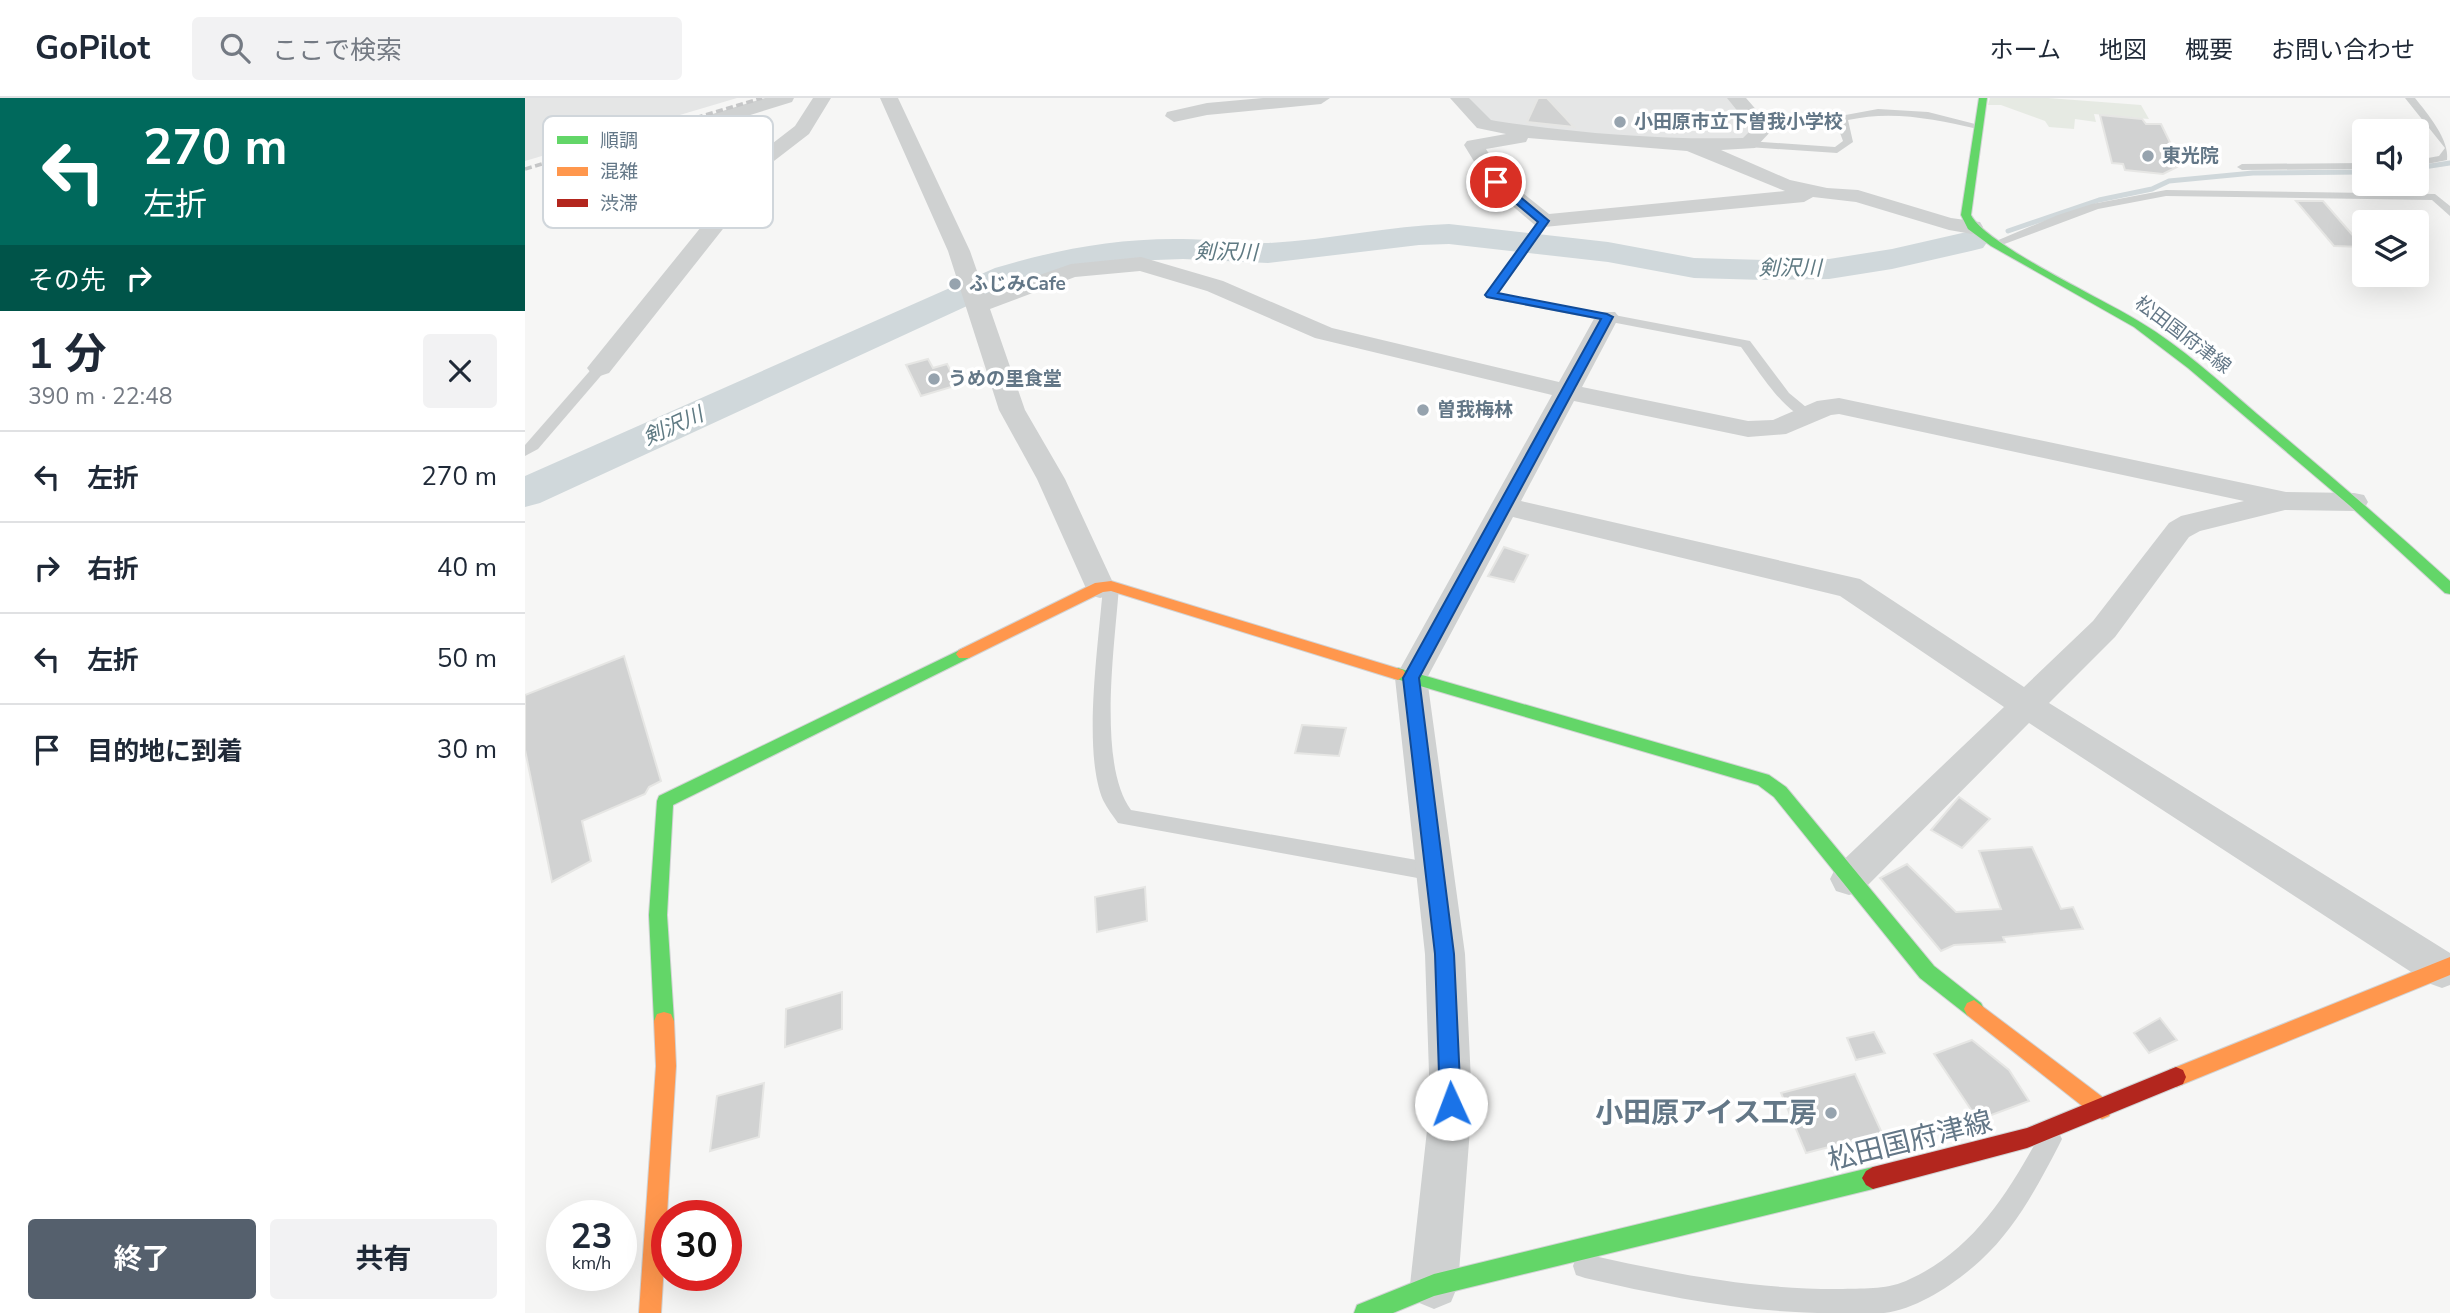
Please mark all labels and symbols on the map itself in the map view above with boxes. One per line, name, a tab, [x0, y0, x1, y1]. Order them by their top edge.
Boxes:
place label: 小田原市立下曽我小学校	[1634, 109, 1843, 135]
marker: 小田原市立下曽我小学校	[1612, 114, 1628, 130]
legend	[543, 116, 773, 228]
text: 順調	[600, 128, 638, 154]
place label: 東光院	[2162, 143, 2219, 169]
marker: 東光院	[2140, 148, 2156, 164]
pin	[1466, 152, 1526, 212]
text: 混雑	[600, 159, 638, 185]
text: 渋滞	[600, 191, 638, 217]
water label: 剣沢川	[1194, 237, 1260, 267]
water label: 剣沢川	[1759, 254, 1823, 282]
place label: ふじみCafe	[969, 271, 1066, 297]
marker: ふじみCafe	[947, 276, 963, 292]
street label: 松田国府津線	[2130, 290, 2236, 380]
place label: うめの里食堂	[948, 366, 1062, 392]
marker: うめの里食堂	[926, 371, 942, 387]
place label: 曽我梅林	[1437, 397, 1513, 423]
water label: 剣沢川	[639, 400, 709, 452]
marker: 曽我梅林	[1415, 402, 1431, 418]
position arrow	[1414, 1067, 1488, 1141]
place label: 小田原アイス工房	[1595, 1094, 1817, 1132]
street label: 松田国府津線	[1824, 1102, 1996, 1180]
marker: 小田原アイス工房	[1823, 1105, 1839, 1121]
speed limit sign: 30	[651, 1200, 742, 1291]

